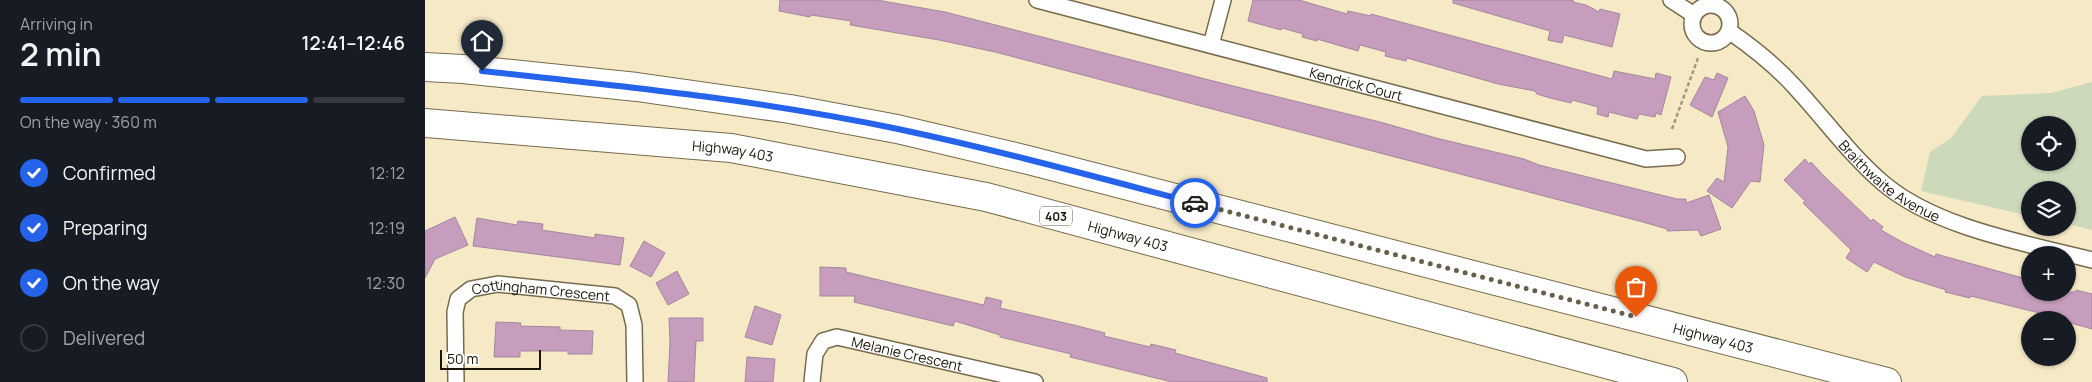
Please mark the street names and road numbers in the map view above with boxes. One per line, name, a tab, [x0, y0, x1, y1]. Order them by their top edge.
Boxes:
street label: Kendrick Court	[1308, 62, 1405, 105]
street label: Highway 403	[691, 135, 775, 165]
street label: Braithwaite Avenue	[1835, 135, 1943, 225]
road number: 403	[1040, 207, 1072, 226]
street label: Highway 403	[1086, 215, 1170, 255]
street label: Cottingham Crescent	[470, 274, 611, 305]
street label: Highway 403	[1671, 318, 1756, 357]
street label: Melanie Crescent	[850, 331, 965, 375]

